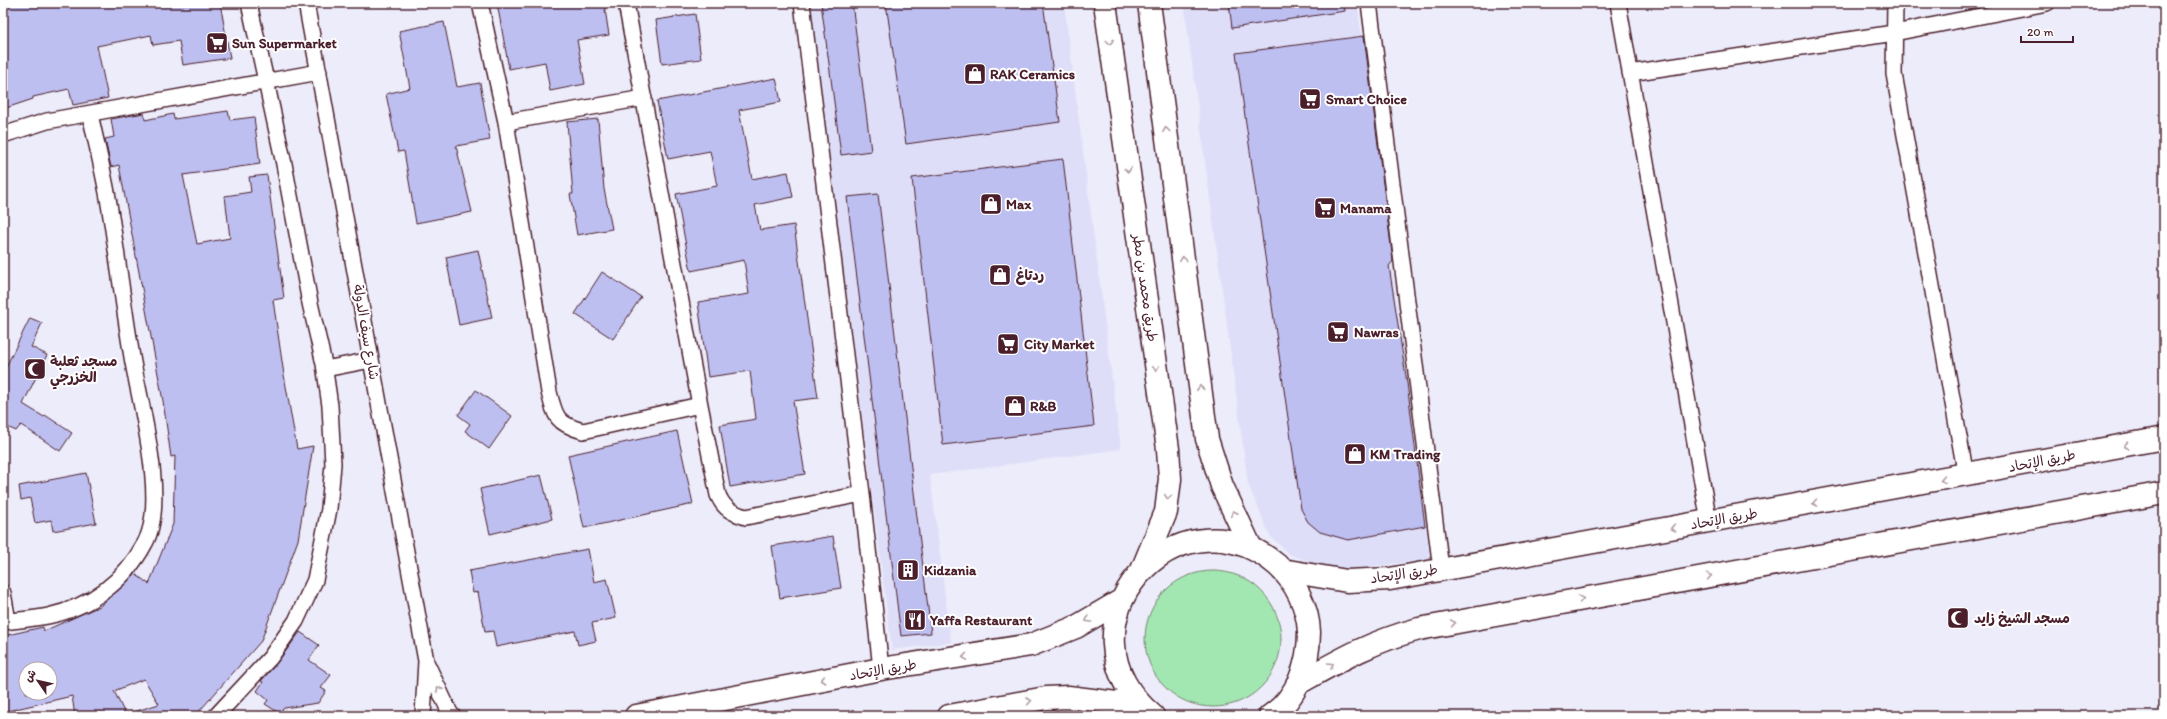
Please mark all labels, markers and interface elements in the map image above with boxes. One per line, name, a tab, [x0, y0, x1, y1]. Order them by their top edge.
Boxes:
scale bar	[2021, 18, 2073, 44]
text: 20 m	[2027, 25, 2054, 39]
supermarket icon: Sun Supermarket	[204, 30, 230, 56]
place label: Sun Supermarket	[232, 35, 338, 52]
one-way arrow	[1106, 39, 1115, 45]
shop icon: RAK Ceramics	[962, 61, 988, 87]
place label: RAK Ceramics	[990, 66, 1075, 83]
supermarket icon: Smart Choice	[1297, 86, 1323, 112]
place label: Smart Choice	[1326, 91, 1407, 108]
one-way arrow	[1162, 127, 1171, 134]
one-way arrow	[1123, 167, 1132, 174]
shop icon: Max	[978, 191, 1004, 217]
supermarket icon: Manama	[1312, 195, 1338, 221]
place label: Max	[1006, 196, 1032, 213]
place label: Manama	[1340, 200, 1392, 217]
street label: طريق محمد بن مطر	[1129, 232, 1161, 343]
one-way arrow	[1179, 256, 1188, 262]
shop icon: ردتاغ	[987, 262, 1013, 288]
place label: ردتاغ	[1016, 267, 1044, 285]
street label: شارع سيف الدولة	[348, 283, 383, 381]
supermarket icon: Nawras	[1325, 319, 1351, 345]
place label: Nawras	[1354, 324, 1399, 341]
supermarket icon: City Market	[995, 331, 1021, 357]
place label: City Market	[1024, 336, 1095, 353]
place label: مسجد ثعلبة الخزرجي	[50, 353, 117, 390]
mosque icon: مسجد ثعلبة الخزرجي	[22, 356, 48, 382]
one-way arrow	[1151, 365, 1160, 372]
one-way arrow	[1196, 385, 1205, 391]
shop icon: R&B	[1002, 393, 1028, 419]
place label: R&B	[1030, 398, 1056, 415]
shop icon: KM Trading	[1342, 441, 1368, 467]
one-way arrow	[2123, 441, 2129, 449]
place label: KM Trading	[1370, 446, 1441, 463]
street label: طريق اﻹتحاد	[2007, 446, 2077, 477]
one-way arrow	[1940, 475, 1946, 484]
one-way arrow	[1164, 494, 1173, 500]
one-way arrow	[1812, 498, 1818, 507]
street label: طريق اﻹتحاد	[1689, 505, 1759, 534]
one-way arrow	[1231, 510, 1239, 517]
one-way arrow	[1670, 524, 1676, 532]
building icon: Kidzania	[895, 557, 921, 583]
street label: طريق اﻹتحاد	[1369, 561, 1439, 588]
place label: Kidzania	[924, 562, 977, 579]
one-way arrow	[1706, 572, 1712, 581]
one-way arrow	[1578, 596, 1584, 604]
mosque icon: مسجد الشيخ زايد	[1945, 605, 1971, 631]
restaurant icon: Yaffa Restaurant	[902, 607, 928, 633]
place label: مسجد الشيخ زايد	[1974, 610, 2070, 627]
place label: Yaffa Restaurant	[929, 612, 1033, 629]
one-way arrow	[1085, 615, 1092, 623]
one-way arrow	[1450, 619, 1456, 627]
one-way arrow	[962, 652, 968, 661]
street label: طريق اﻹتحاد	[848, 656, 918, 685]
north arrow	[18, 661, 58, 701]
one-way arrow	[1327, 662, 1334, 669]
text: ش	[21, 667, 39, 684]
one-way arrow	[820, 676, 826, 684]
one-way arrow	[436, 686, 444, 693]
one-way arrow	[1026, 698, 1032, 706]

